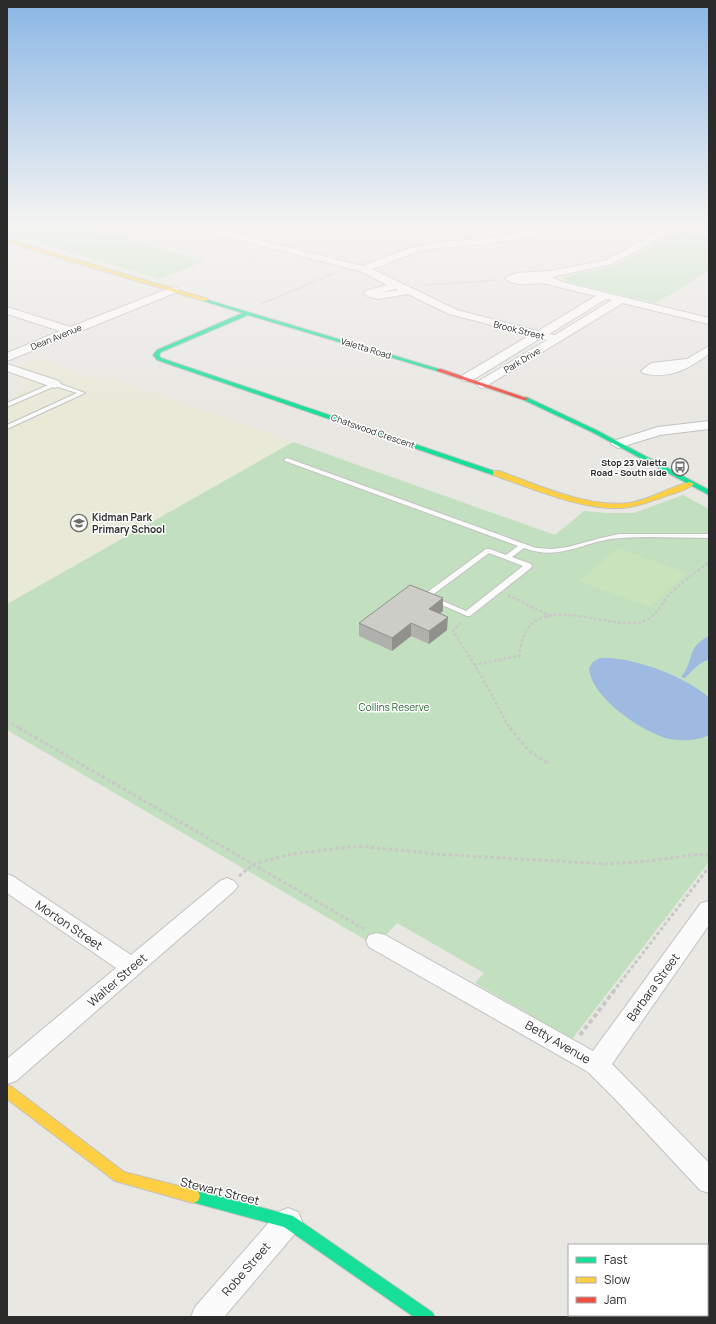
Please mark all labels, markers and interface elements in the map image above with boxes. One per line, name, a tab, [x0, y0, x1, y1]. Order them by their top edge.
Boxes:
street label: Brook Street	[492, 317, 546, 343]
street label: Dean Avenue	[28, 321, 84, 353]
street label: Valetta Road	[339, 334, 393, 362]
street label: Park Drive	[501, 344, 543, 376]
street label: Chatswood Crescent	[329, 411, 417, 452]
place label: Stop 23 Valetta Road - South side	[591, 456, 668, 479]
bus stop icon: Stop 23 Valetta Road - South side	[670, 457, 690, 477]
place label: Kidman Park Primary School	[92, 510, 165, 536]
school or university icon: Kidman Park Primary School	[69, 513, 89, 533]
park label: Collins Reserve	[359, 700, 430, 714]
street label: Morton Street	[32, 896, 106, 954]
street label: Walter Street	[84, 949, 151, 1011]
street label: Barbara Street	[622, 949, 684, 1025]
street label: Betty Avenue	[522, 1016, 594, 1068]
street label: Stewart Street	[179, 1173, 262, 1209]
street label: Robe Street	[218, 1238, 274, 1300]
legend	[568, 1244, 708, 1316]
text: Fast	[604, 1251, 628, 1268]
text: Slow	[604, 1271, 630, 1288]
text: Jam	[604, 1291, 626, 1308]

